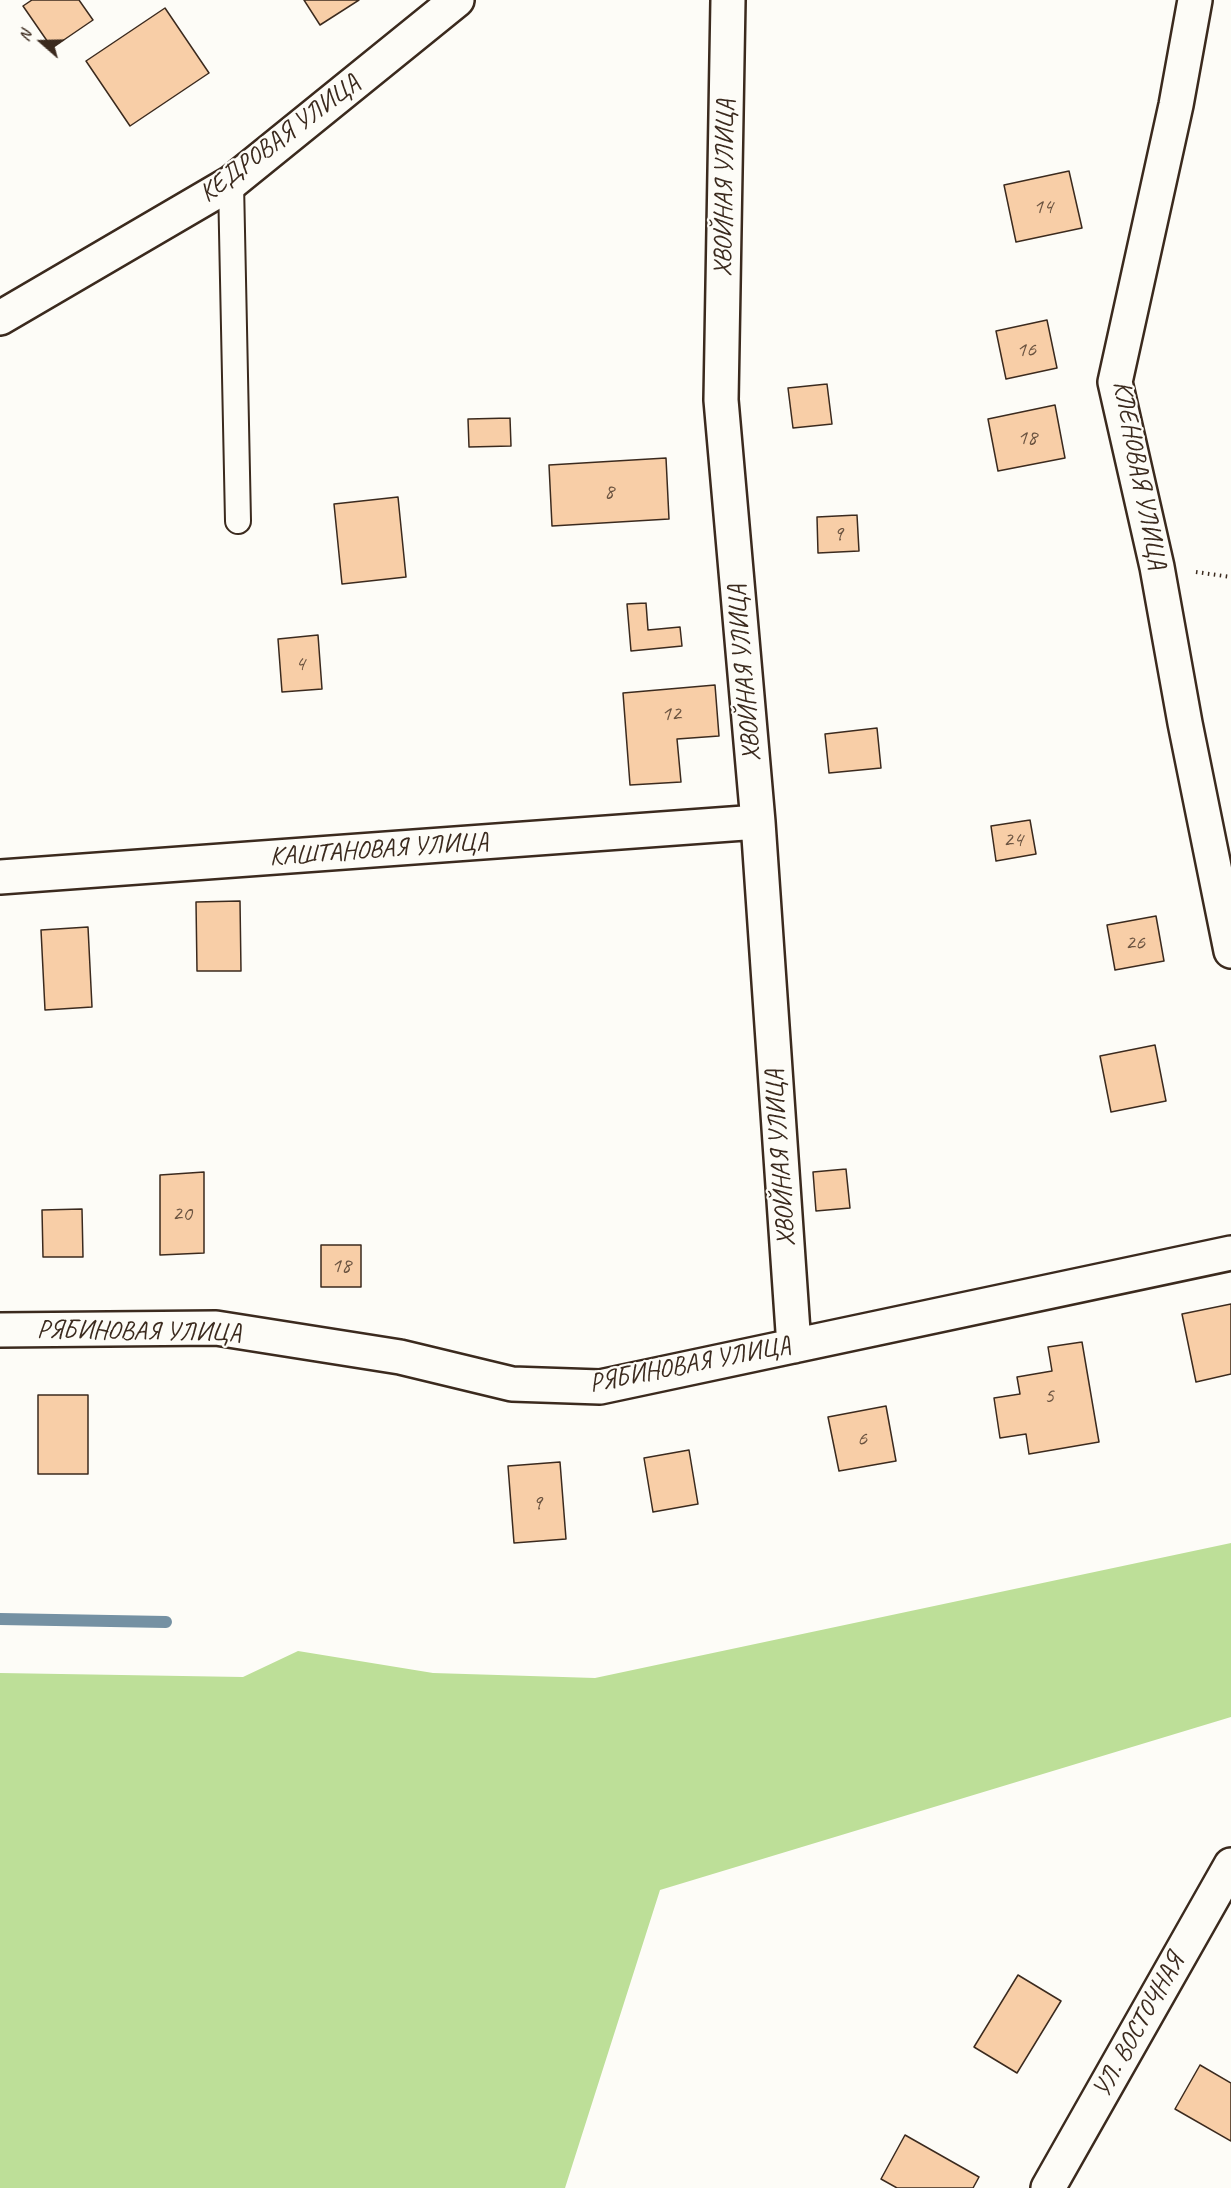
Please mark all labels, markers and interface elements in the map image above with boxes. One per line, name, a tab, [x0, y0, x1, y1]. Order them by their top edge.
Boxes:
north arrow	[12, 12, 72, 72]
text: N	[14, 28, 36, 44]
street label: КЕДРОВАЯ УЛИЦА	[193, 68, 367, 210]
street label: ХВОЙНАЯ УЛИЦА	[708, 99, 742, 277]
house number: 14	[1033, 194, 1053, 220]
house number: 16	[1016, 337, 1036, 363]
street label: КЛЕНОВАЯ УЛИЦА	[1105, 378, 1173, 572]
house number: 18	[1017, 425, 1037, 451]
house number: 8	[604, 479, 614, 505]
house number: 9	[833, 521, 843, 547]
street label: ХВОЙНАЯ УЛИЦА	[722, 583, 768, 763]
house number: 4	[295, 651, 305, 677]
house number: 12	[661, 701, 681, 727]
street label: КАШТАНОВАЯ УЛИЦА	[268, 827, 490, 873]
house number: 24	[1003, 827, 1023, 853]
house number: 26	[1125, 930, 1145, 956]
street label: ХВОЙНАЯ УЛИЦА	[759, 1068, 803, 1248]
house number: 20	[172, 1201, 192, 1227]
house number: 18	[331, 1253, 351, 1279]
street label: РЯБИНОВАЯ УЛИЦА	[37, 1315, 241, 1349]
street label: РЯБИНОВАЯ УЛИЦА	[587, 1330, 793, 1400]
house number: 5	[1044, 1383, 1054, 1409]
house number: 6	[857, 1426, 867, 1452]
house number: 9	[532, 1490, 542, 1516]
street label: УЛ. ВОСТОЧНАЯ	[1087, 1949, 1191, 2103]

